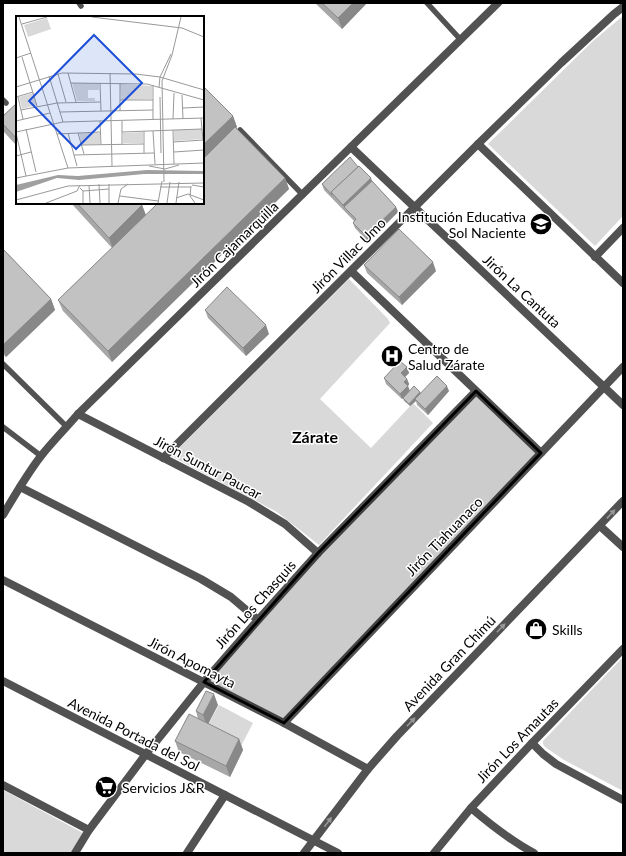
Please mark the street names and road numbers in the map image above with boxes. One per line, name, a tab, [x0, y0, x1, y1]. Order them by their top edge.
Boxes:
street label: Jirón Cajamarquilla	[186, 198, 282, 290]
street label: Jirón Villac Umo	[307, 214, 389, 296]
street label: Jirón La Cantuta	[480, 251, 564, 331]
street label: Jirón Suntur Paucar	[151, 432, 265, 502]
street label: Jirón Tiahuanaco	[402, 493, 486, 579]
street label: Jirón Los Chasquis	[211, 556, 299, 652]
street label: Avenida Gran Chimú	[399, 612, 499, 714]
street label: Jirón Apomayta	[146, 633, 238, 691]
street label: Avenida Portada del Sol	[65, 693, 203, 775]
street label: Jirón Los Amautas	[472, 694, 562, 786]

